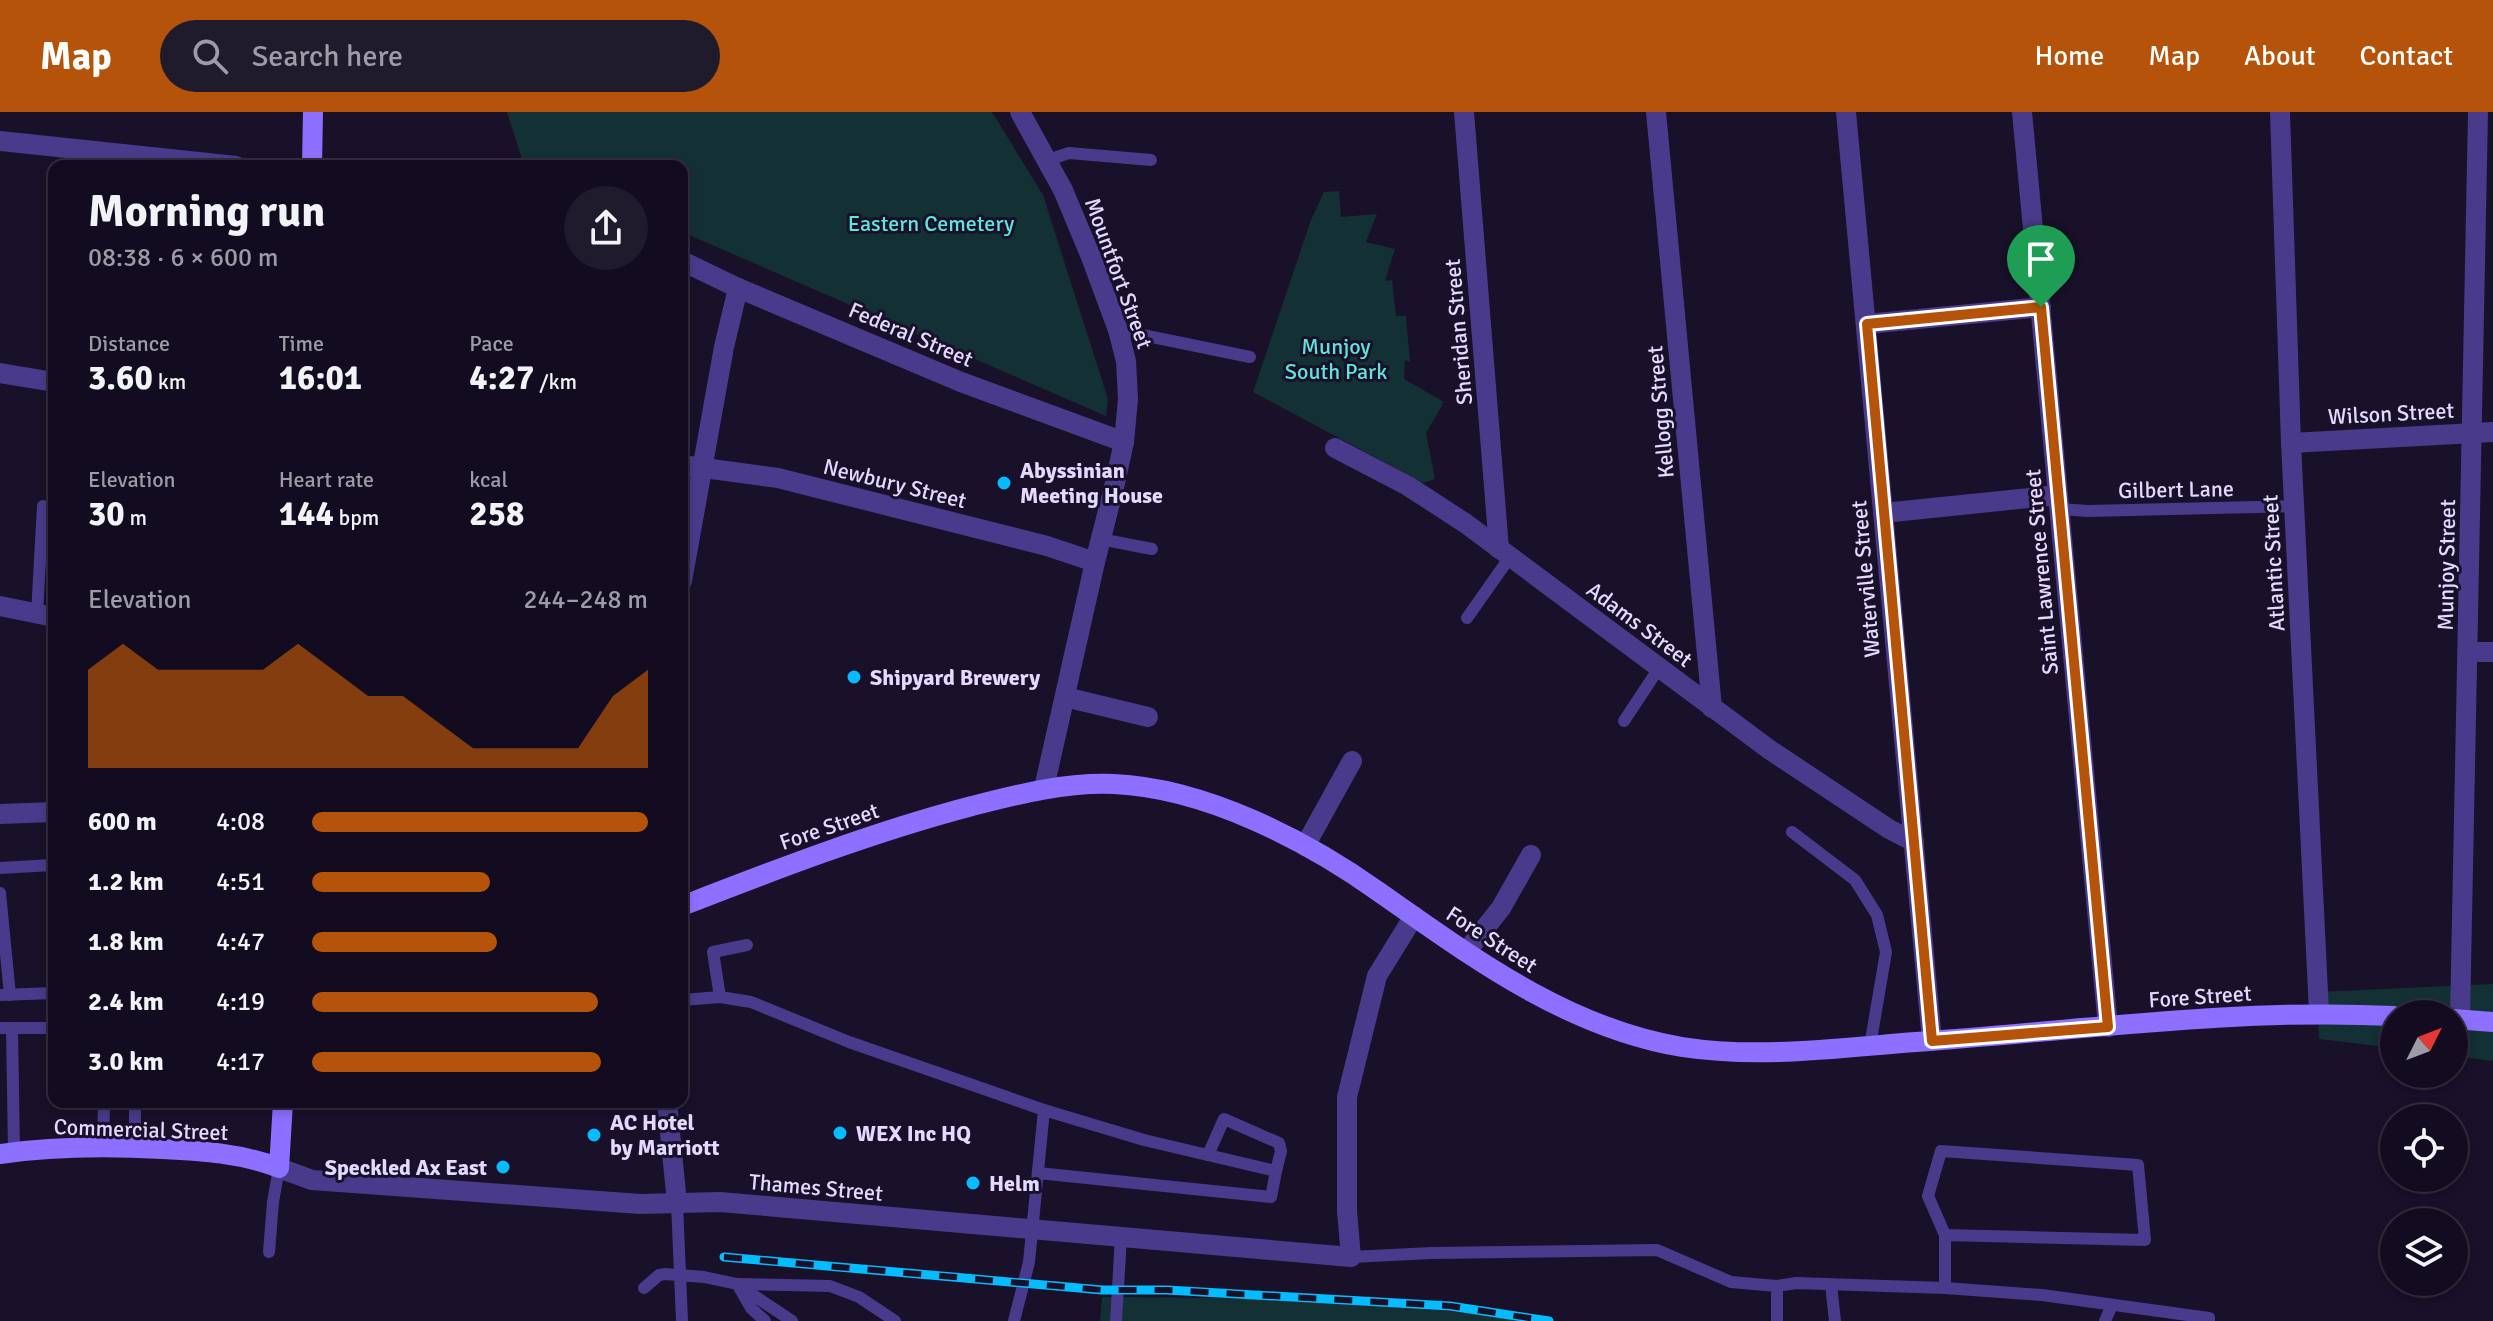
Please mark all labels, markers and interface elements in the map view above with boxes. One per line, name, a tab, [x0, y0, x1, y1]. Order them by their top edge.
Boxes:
search box	[160, 20, 720, 92]
text: Map	[40, 33, 112, 80]
icon: search	[188, 34, 232, 78]
text: Search here	[252, 38, 403, 75]
text: Home	[2035, 39, 2104, 73]
text: Map	[2148, 39, 2200, 73]
text: About	[2244, 39, 2316, 73]
text: Contact	[2360, 39, 2453, 73]
text: Morning run	[88, 185, 325, 239]
button: share	[564, 186, 648, 270]
street label: Mountfort Street	[1079, 194, 1158, 352]
park label: Eastern Cemetery	[848, 210, 1015, 237]
pin	[2007, 225, 2075, 307]
icon: arrive	[2019, 237, 2063, 281]
text: 08:38 · 6 × 600 m	[88, 242, 279, 274]
street label: Sheridan Street	[1439, 257, 1478, 406]
street label: Federal Street	[845, 296, 977, 373]
text: Distance	[88, 330, 170, 357]
text: Time	[279, 330, 324, 357]
text: Pace	[469, 330, 514, 357]
park label: Munjoy South Park	[1285, 333, 1387, 385]
street label: Kellogg Street	[1641, 344, 1680, 479]
text: 3.60	[88, 357, 153, 399]
text: 16:01	[279, 357, 362, 399]
text: 4:27	[469, 357, 534, 399]
text: km	[153, 368, 186, 395]
text: /km	[534, 368, 577, 395]
street label: Wilson Street	[2327, 397, 2455, 430]
street label: Newbury Street	[821, 453, 969, 514]
place label: Abyssinian Meeting House	[1020, 457, 1163, 509]
text: Elevation	[88, 466, 176, 493]
text: Heart rate	[279, 466, 374, 493]
text: kcal	[469, 466, 508, 493]
street label: Saint Lawrence Street	[2019, 468, 2064, 676]
marker: Abyssinian Meeting House	[995, 474, 1013, 492]
street label: Gilbert Lane	[2118, 475, 2234, 504]
text: 30	[88, 493, 125, 535]
text: 144	[279, 493, 334, 535]
text: 258	[469, 493, 524, 535]
street label: Atlantic Street	[2256, 494, 2291, 632]
street label: Waterville Street	[1845, 499, 1886, 659]
street label: Munjoy Street	[2432, 499, 2461, 631]
text: m	[125, 504, 147, 531]
text: bpm	[334, 504, 379, 531]
street label: Adams Street	[1581, 576, 1698, 673]
text: Elevation	[88, 584, 192, 616]
text: 244–248 m	[524, 584, 648, 616]
place label: Shipyard Brewery	[870, 664, 1040, 691]
marker: Shipyard Brewery	[845, 668, 863, 686]
street label: Fore Street	[776, 797, 883, 856]
text: 600 m	[88, 806, 157, 838]
text: 4:08	[216, 806, 265, 838]
text: 1.2 km	[88, 866, 164, 898]
text: 4:51	[216, 866, 265, 898]
street label: Fore Street	[1441, 900, 1543, 979]
text: 1.8 km	[88, 926, 164, 958]
text: 4:47	[216, 926, 265, 958]
street label: Fore Street	[2148, 979, 2253, 1014]
text: 2.4 km	[88, 986, 164, 1018]
text: 4:19	[216, 986, 265, 1018]
north arrow	[2380, 1000, 2468, 1088]
map controls	[2380, 1000, 2468, 1296]
text: 3.0 km	[88, 1046, 164, 1078]
text: 4:17	[216, 1046, 265, 1078]
button: locate	[2380, 1104, 2468, 1192]
place label: AC Hotel by Marriott	[610, 1109, 720, 1161]
street label: Commercial Street	[53, 1113, 229, 1146]
place label: WEX Inc HQ	[856, 1120, 971, 1147]
marker: WEX Inc HQ	[831, 1124, 849, 1142]
marker: AC Hotel by Marriott	[585, 1126, 603, 1144]
place label: Speckled Ax East	[325, 1154, 487, 1181]
marker: Speckled Ax East	[494, 1158, 512, 1176]
street label: Thames Street	[748, 1168, 884, 1207]
place label: Helm	[989, 1170, 1040, 1197]
marker: Helm	[964, 1174, 982, 1192]
button: layers	[2380, 1208, 2468, 1296]

